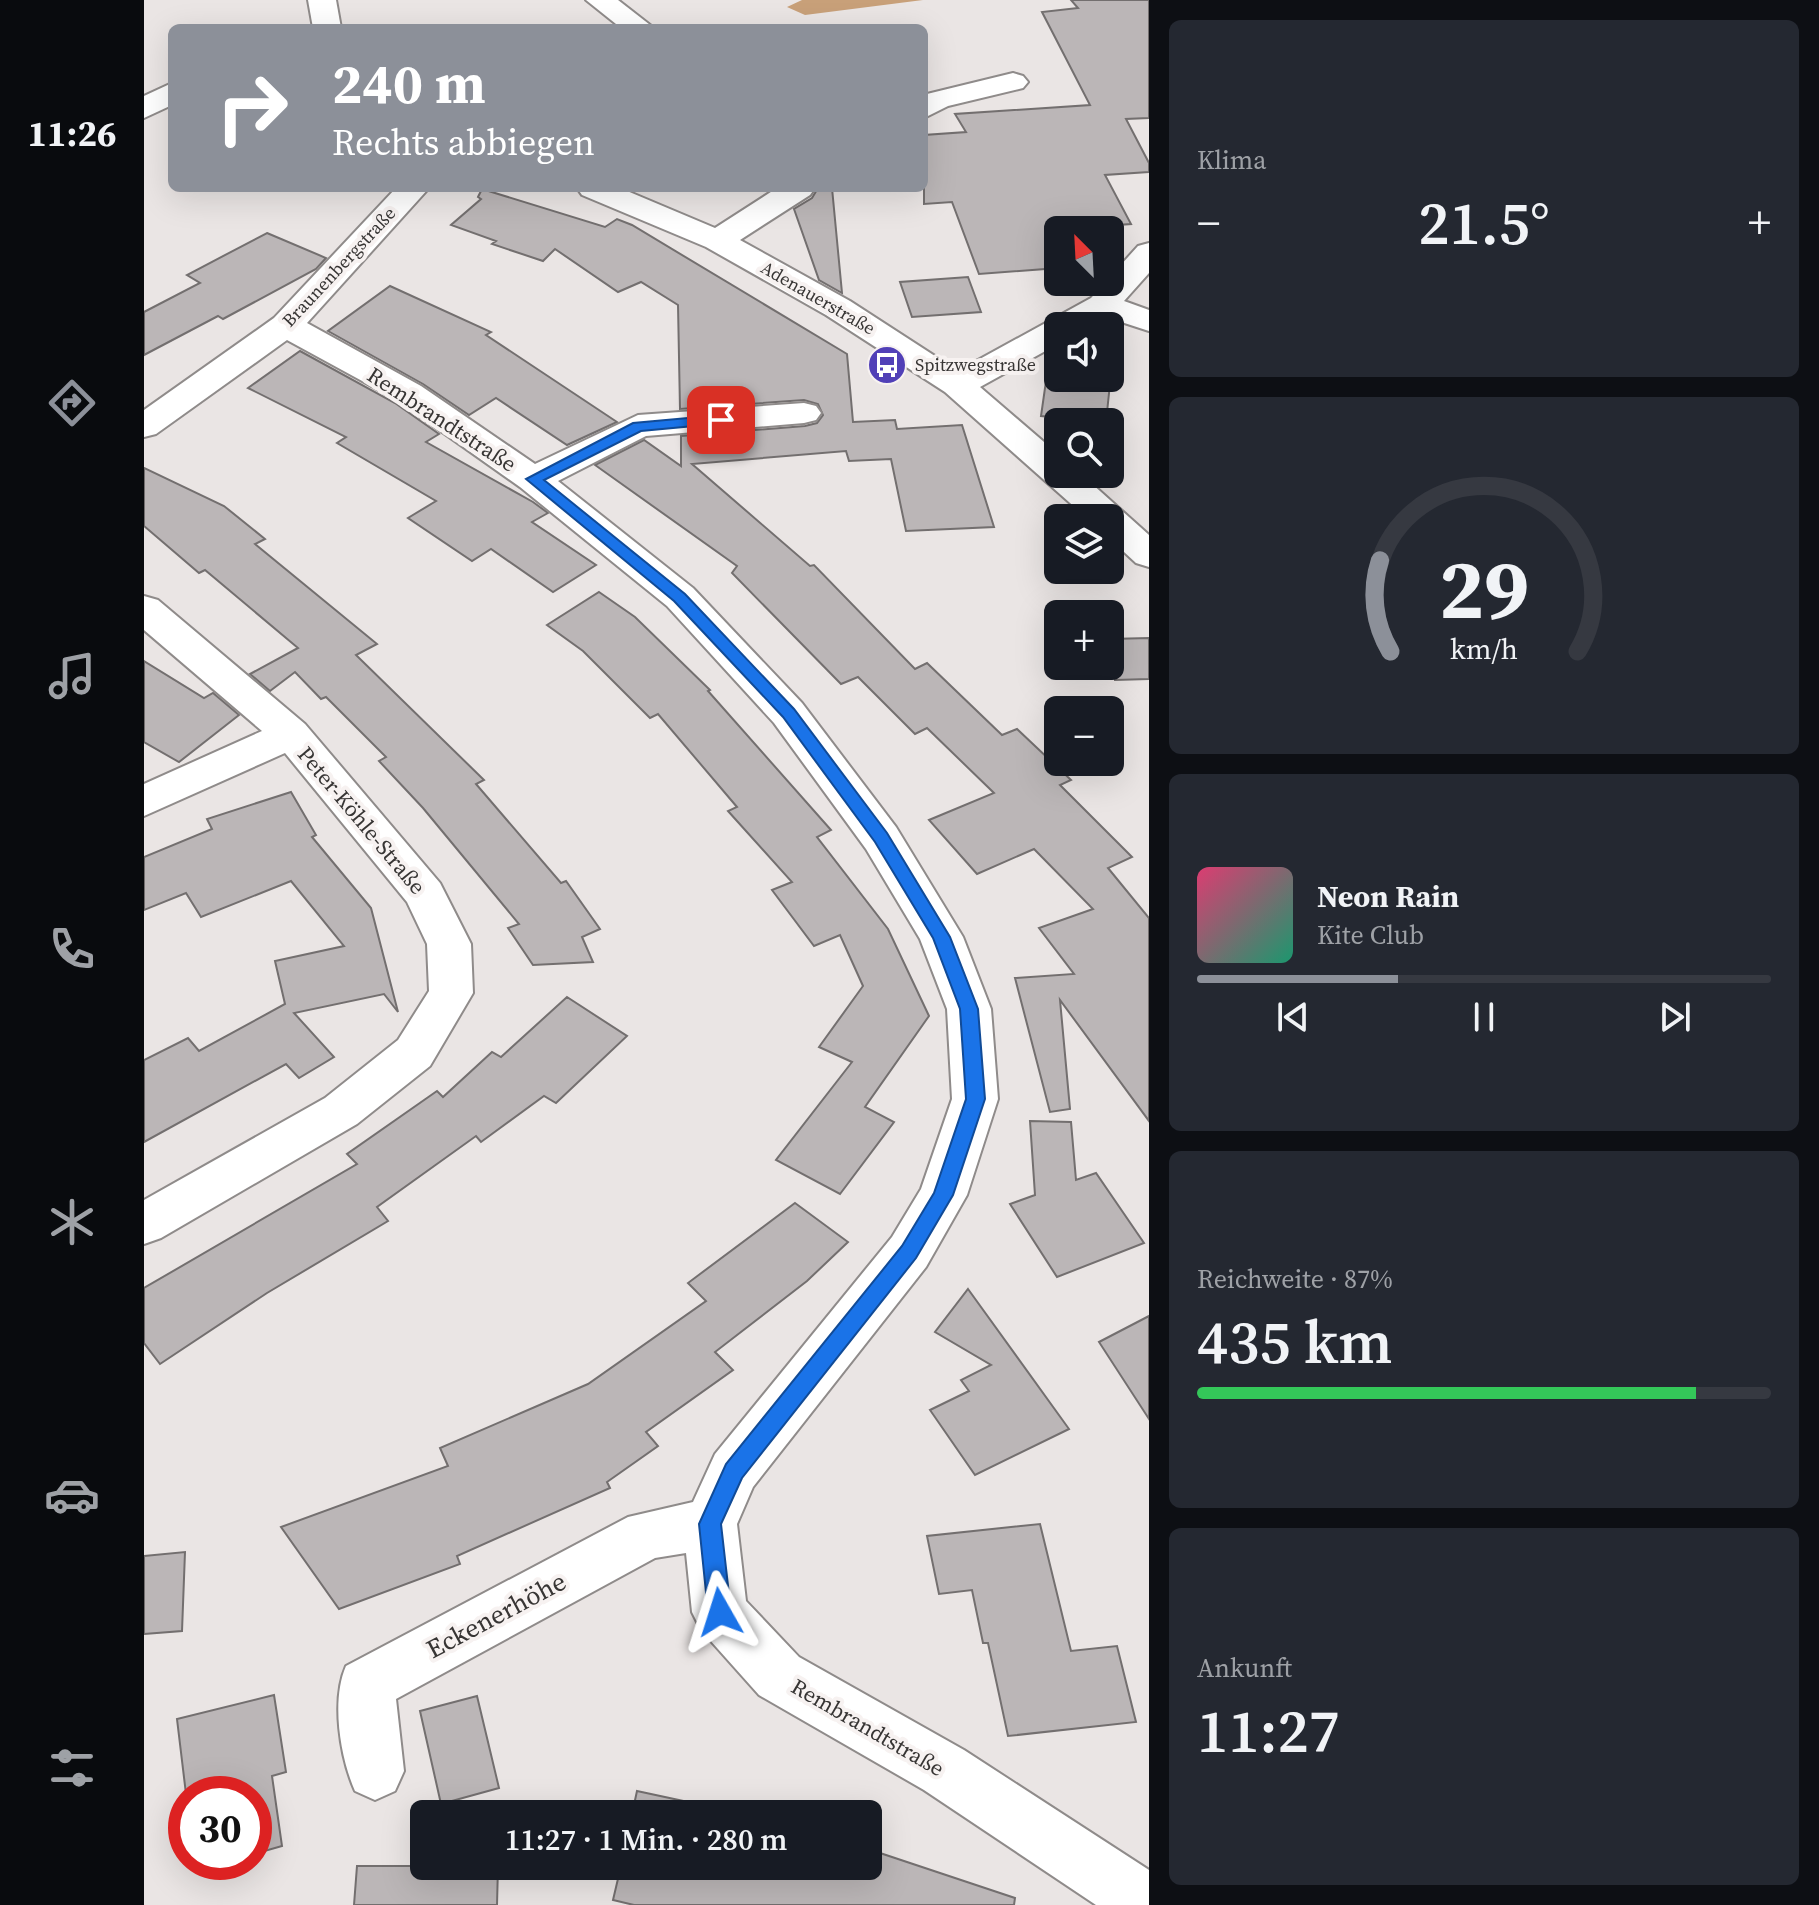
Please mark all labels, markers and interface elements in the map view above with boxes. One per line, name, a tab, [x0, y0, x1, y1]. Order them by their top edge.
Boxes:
text: 240 m	[332, 45, 486, 122]
icon: right	[200, 56, 304, 160]
text: 11:26	[28, 109, 116, 158]
text: Rechts abbiegen	[332, 118, 595, 167]
text: Klima	[1197, 142, 1267, 178]
text: 21.5°	[1418, 182, 1550, 264]
text: −	[1197, 192, 1220, 253]
text: +	[1748, 192, 1771, 253]
street label: Braunenbergstraße	[276, 201, 401, 332]
north arrow	[1044, 216, 1124, 296]
map controls	[1044, 216, 1124, 776]
street label: Adenauerstraße	[757, 255, 880, 340]
button: sound	[1044, 312, 1124, 392]
bus stop icon: Spitzwegstraße	[866, 344, 908, 386]
place label: Spitzwegstraße	[915, 352, 1036, 377]
street label: Rembrandtstraße	[362, 360, 522, 478]
icon: directions	[44, 375, 100, 431]
pin	[687, 386, 755, 454]
icon: arrive	[699, 398, 743, 442]
button: search	[1044, 408, 1124, 488]
button: layers	[1044, 504, 1124, 584]
text: 29	[1439, 531, 1529, 645]
button: +	[1044, 600, 1124, 680]
text: km/h	[1450, 629, 1518, 669]
icon: music	[44, 648, 100, 704]
button: −	[1044, 696, 1124, 776]
street label: Peter-Köhle-Straße	[291, 740, 433, 900]
text: Neon Rain	[1317, 876, 1459, 917]
text: Kite Club	[1317, 917, 1424, 953]
icon: phone	[44, 921, 100, 977]
icon: previous	[1271, 995, 1315, 1039]
icon: pause	[1462, 995, 1506, 1039]
icon: next	[1653, 995, 1697, 1039]
icon: climate	[44, 1194, 100, 1250]
text: Reichweite · 87%	[1197, 1261, 1393, 1297]
text: 435 km	[1197, 1301, 1393, 1383]
icon: car	[44, 1467, 100, 1523]
street label: Eckenerhöhe	[420, 1563, 572, 1667]
position arrow	[678, 1570, 762, 1654]
text: Ankunft	[1197, 1650, 1292, 1686]
street label: Rembrandtstraße	[786, 1671, 950, 1783]
text: 11:27	[1197, 1690, 1340, 1772]
icon: filters	[44, 1740, 100, 1796]
speed limit sign: 30	[168, 1776, 272, 1880]
text: 11:27 · 1 Min. · 280 m	[505, 1819, 787, 1860]

